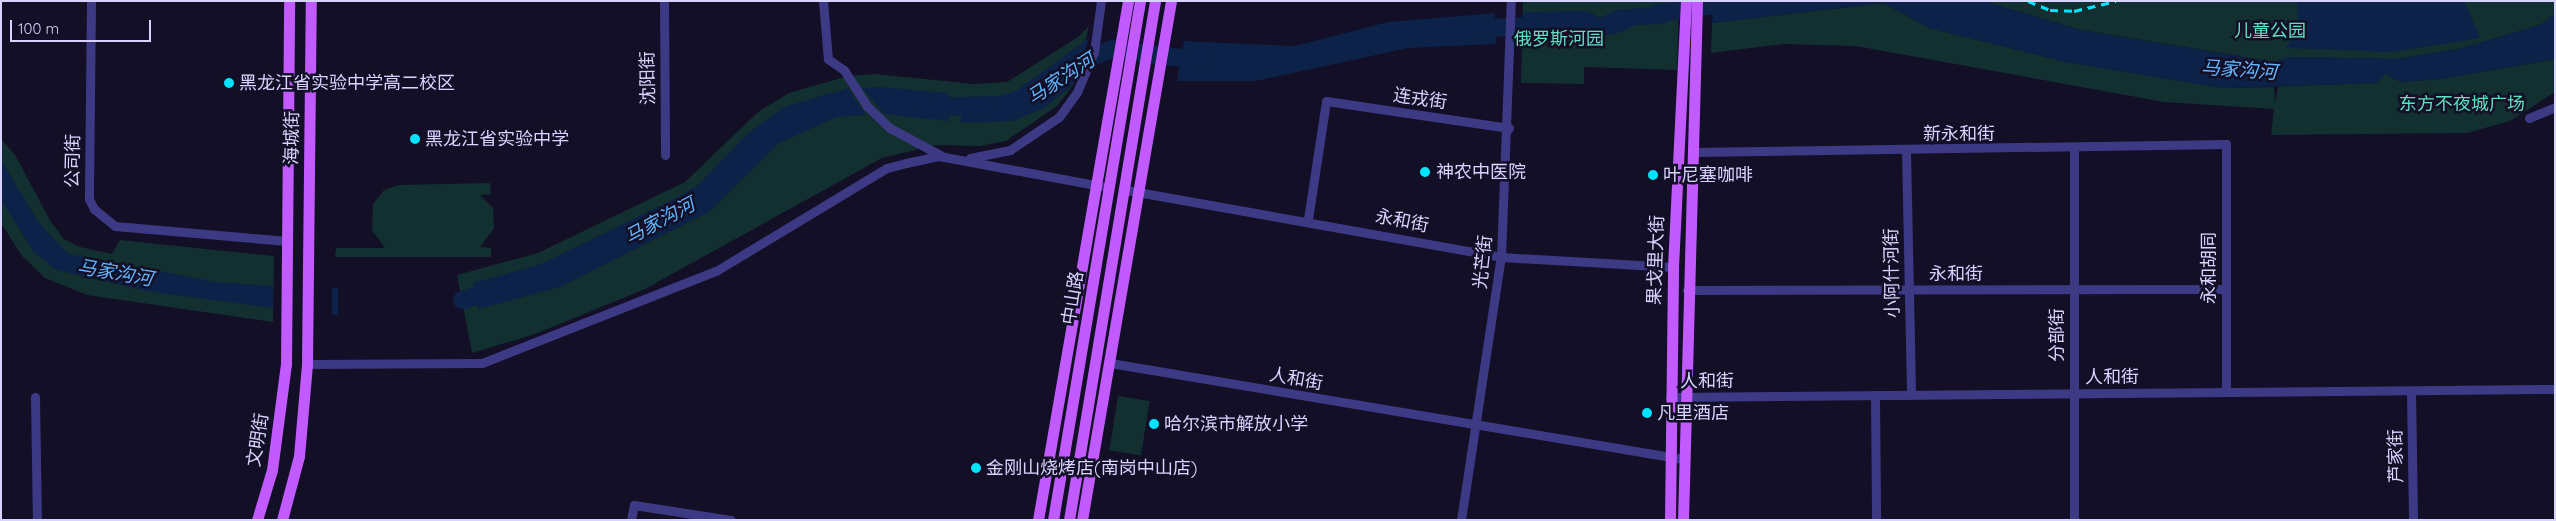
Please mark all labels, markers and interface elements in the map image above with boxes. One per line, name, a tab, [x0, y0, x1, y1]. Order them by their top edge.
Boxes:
scale bar	[12, 10, 154, 42]
text: 100 m	[18, 19, 59, 38]
park label: 儿童公园	[2234, 20, 2306, 42]
park label: 俄罗斯河园	[1514, 28, 1604, 50]
water label: 马家沟河	[1023, 49, 1099, 109]
street label: 沈阳街	[637, 51, 659, 105]
water label: 马家沟河	[2200, 56, 2278, 84]
place label: 黑龙江省实验中学高二校区	[239, 72, 455, 94]
marker: 黑龙江省实验中学高二校区	[223, 77, 235, 89]
street label: 连戎街	[1392, 85, 1448, 113]
park label: 东方不夜城广场	[2399, 93, 2525, 115]
street label: 海城街	[281, 111, 303, 165]
street label: 新永和街	[1923, 123, 1995, 145]
place label: 黑龙江省实验中学	[425, 128, 569, 150]
marker: 黑龙江省实验中学	[409, 133, 421, 145]
street label: 公司街	[62, 134, 84, 188]
place label: 神农中医院	[1436, 161, 1526, 183]
place label: 叶尼塞咖啡	[1663, 164, 1753, 186]
marker: 神农中医院	[1418, 165, 1432, 179]
marker: 叶尼塞咖啡	[1647, 169, 1659, 181]
water label: 马家沟河	[621, 193, 699, 249]
street label: 永和街	[1373, 205, 1431, 237]
street label: 果戈里大街	[1644, 215, 1668, 305]
street label: 小阿什河街	[1880, 228, 1904, 318]
street label: 永和胡同	[2198, 232, 2220, 304]
street label: 光芒街	[1469, 234, 1497, 290]
water label: 马家沟河	[76, 255, 154, 291]
street label: 永和街	[1929, 263, 1983, 285]
street label: 中山路	[1058, 270, 1088, 326]
street label: 分部街	[2046, 308, 2068, 362]
street label: 人和街	[1268, 364, 1324, 394]
street label: 人和街	[2085, 366, 2139, 388]
street label: 人和街	[1680, 370, 1734, 392]
place label: 凡里酒店	[1657, 402, 1729, 424]
marker: 凡里酒店	[1641, 407, 1653, 419]
street label: 文明街	[243, 412, 273, 468]
place label: 哈尔滨市解放小学	[1164, 413, 1308, 435]
marker: 哈尔滨市解放小学	[1148, 418, 1160, 430]
street label: 芦家街	[2385, 429, 2407, 483]
place label: 金刚山烧烤店(南岗中山店)	[986, 457, 1197, 479]
marker: 金刚山烧烤店(南岗中山店)	[970, 462, 982, 474]

